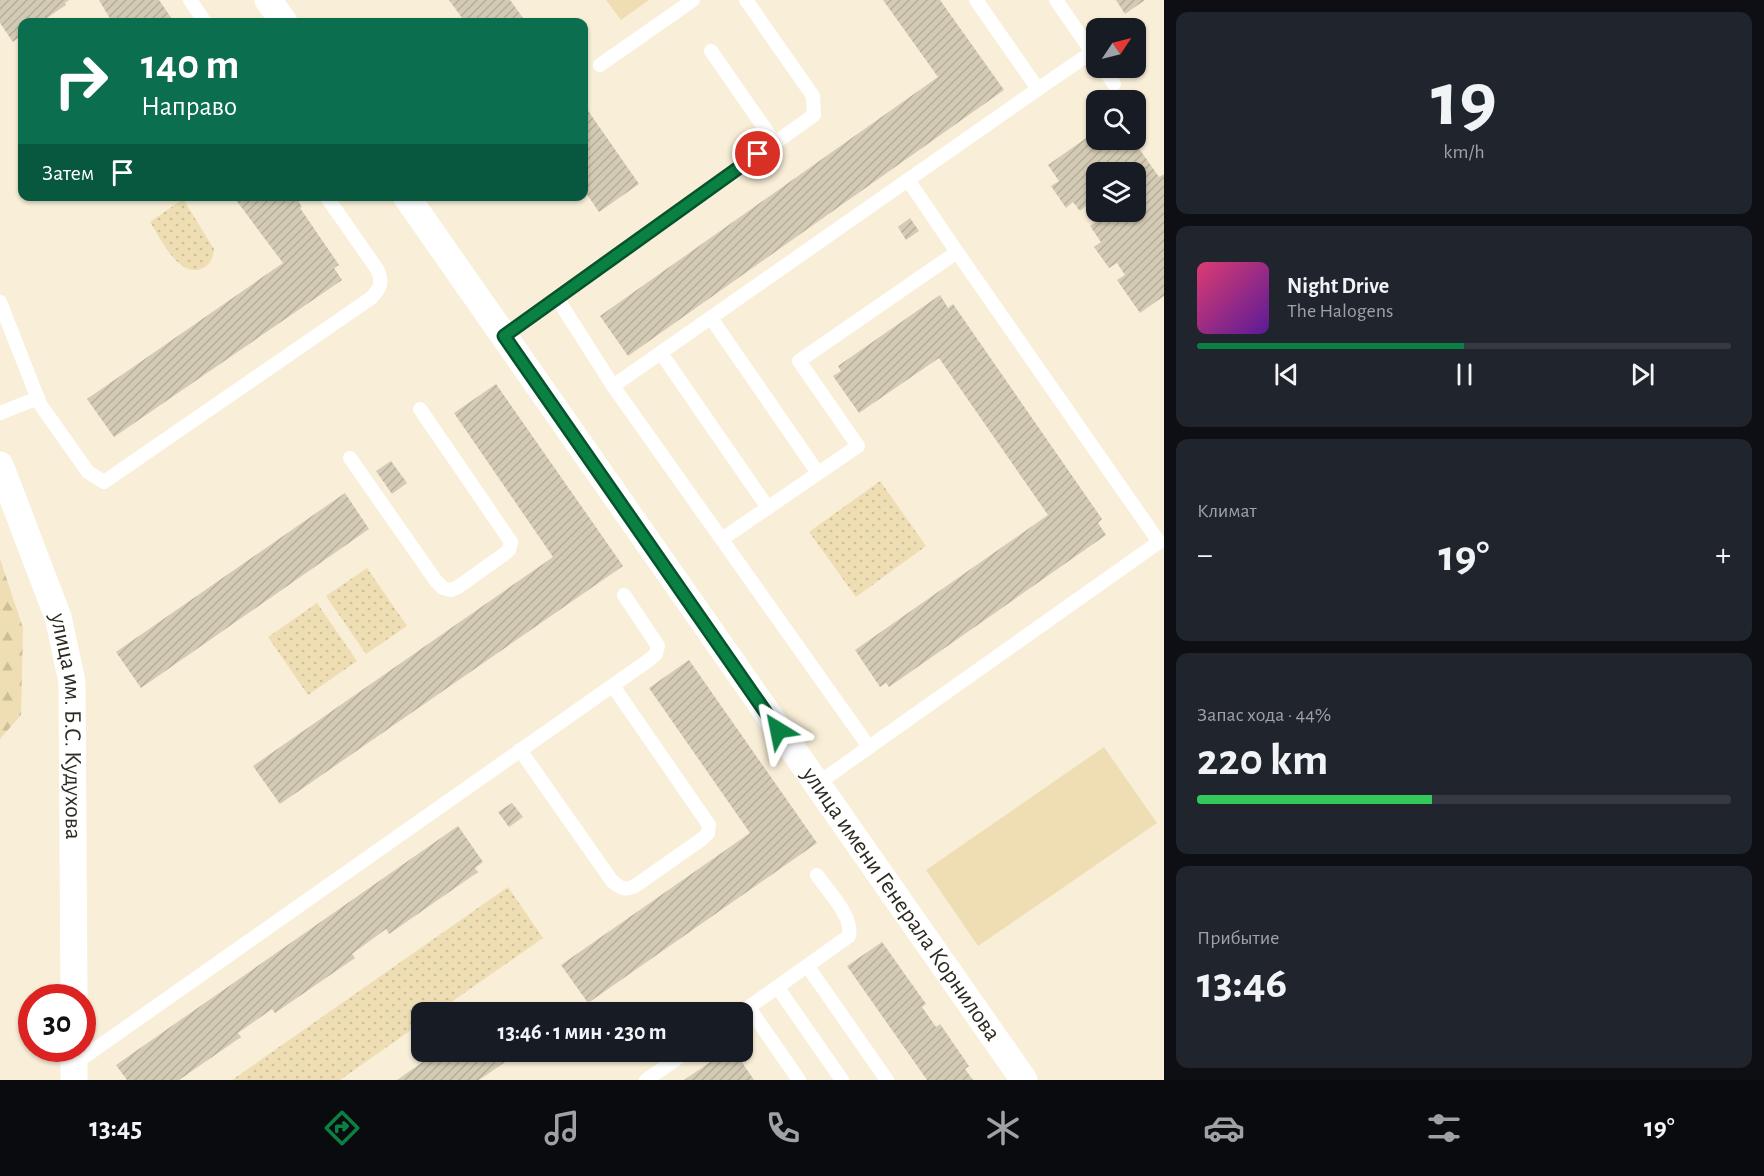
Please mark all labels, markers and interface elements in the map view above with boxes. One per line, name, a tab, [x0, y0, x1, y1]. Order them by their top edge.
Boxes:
north arrow	[1086, 18, 1146, 78]
map controls	[1086, 18, 1146, 222]
icon: right	[42, 42, 120, 120]
text: 140 m	[141, 44, 239, 86]
text: 19	[1431, 62, 1497, 140]
button: search	[1086, 90, 1146, 150]
text: Направо	[141, 93, 237, 120]
pin	[732, 128, 783, 179]
icon: arrive	[741, 137, 774, 170]
text: km/h	[1443, 142, 1485, 162]
icon: arrive	[106, 156, 139, 189]
text: Затем	[42, 162, 94, 184]
button: layers	[1086, 162, 1146, 222]
text: Night Drive	[1287, 275, 1389, 297]
text: The Halogens	[1287, 301, 1393, 321]
icon: previous	[1270, 358, 1303, 391]
icon: pause	[1448, 358, 1481, 391]
icon: next	[1626, 358, 1659, 391]
text: Климат	[1197, 501, 1257, 521]
text: 19°	[1438, 534, 1490, 579]
text: −	[1197, 539, 1213, 572]
text: +	[1715, 539, 1731, 572]
street label: улица им. Б.С. Кудухова	[45, 610, 85, 840]
position arrow	[746, 698, 810, 762]
text: Запас хода · 44%	[1197, 705, 1331, 725]
text: 220 km	[1197, 738, 1328, 783]
street label: улица имени Генерала Корнилова	[797, 762, 1005, 1045]
text: Прибытие	[1197, 928, 1279, 948]
text: 13:46	[1197, 961, 1287, 1006]
speed limit sign: 30	[18, 984, 96, 1062]
text: 13:46 · 1 мин · 230 m	[498, 1021, 666, 1043]
icon: directions	[321, 1107, 363, 1149]
icon: music	[541, 1107, 583, 1149]
icon: phone	[762, 1107, 804, 1149]
icon: climate	[982, 1107, 1024, 1149]
icon: car	[1203, 1107, 1245, 1149]
icon: filters	[1423, 1107, 1465, 1149]
text: 13:45	[89, 1114, 142, 1141]
text: 19°	[1644, 1114, 1675, 1141]

